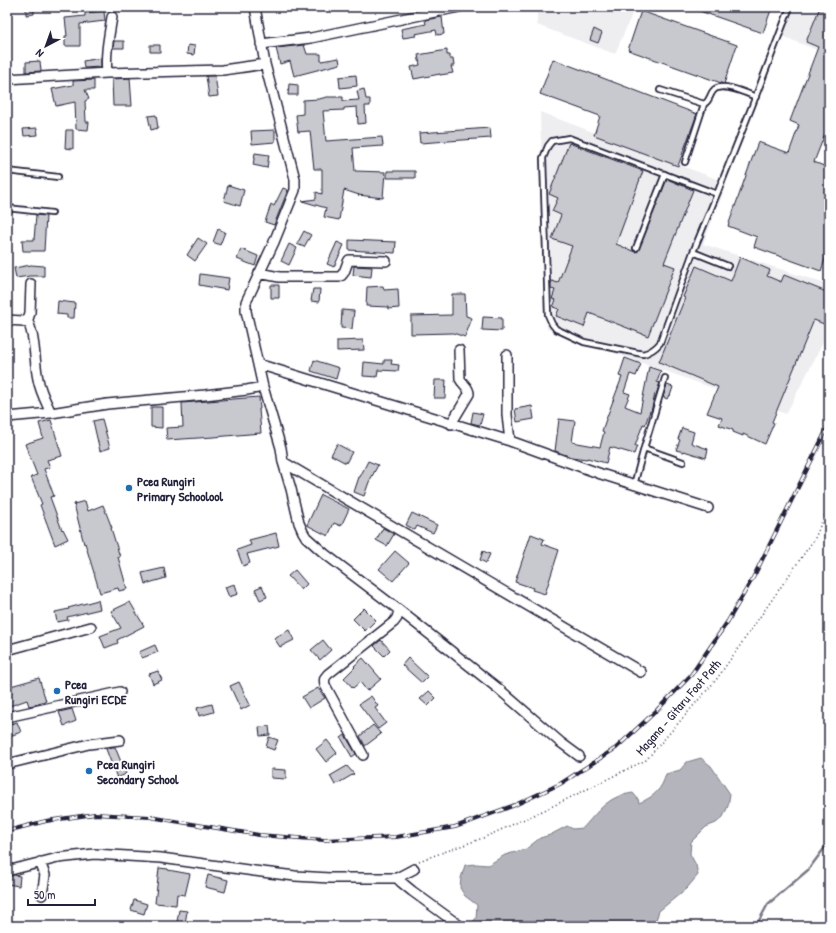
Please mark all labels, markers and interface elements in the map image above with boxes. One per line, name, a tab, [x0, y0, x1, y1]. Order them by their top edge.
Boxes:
north arrow	[26, 26, 66, 66]
text: N	[33, 46, 46, 61]
place label: Pcea Rungiri Primary Schoolool	[137, 472, 223, 506]
marker: Pcea Rungiri Primary Schoolool	[124, 483, 134, 493]
street label: Magana - Gitaru Foot Path	[631, 655, 725, 759]
place label: Pcea Rungiri ECDE	[65, 675, 127, 709]
marker: Pcea Rungiri ECDE	[52, 686, 62, 696]
place label: Pcea Rungiri Secondary School	[97, 755, 179, 789]
marker: Pcea Rungiri Secondary School	[84, 766, 94, 776]
scale bar	[28, 881, 95, 907]
text: 50 m	[34, 886, 55, 903]

